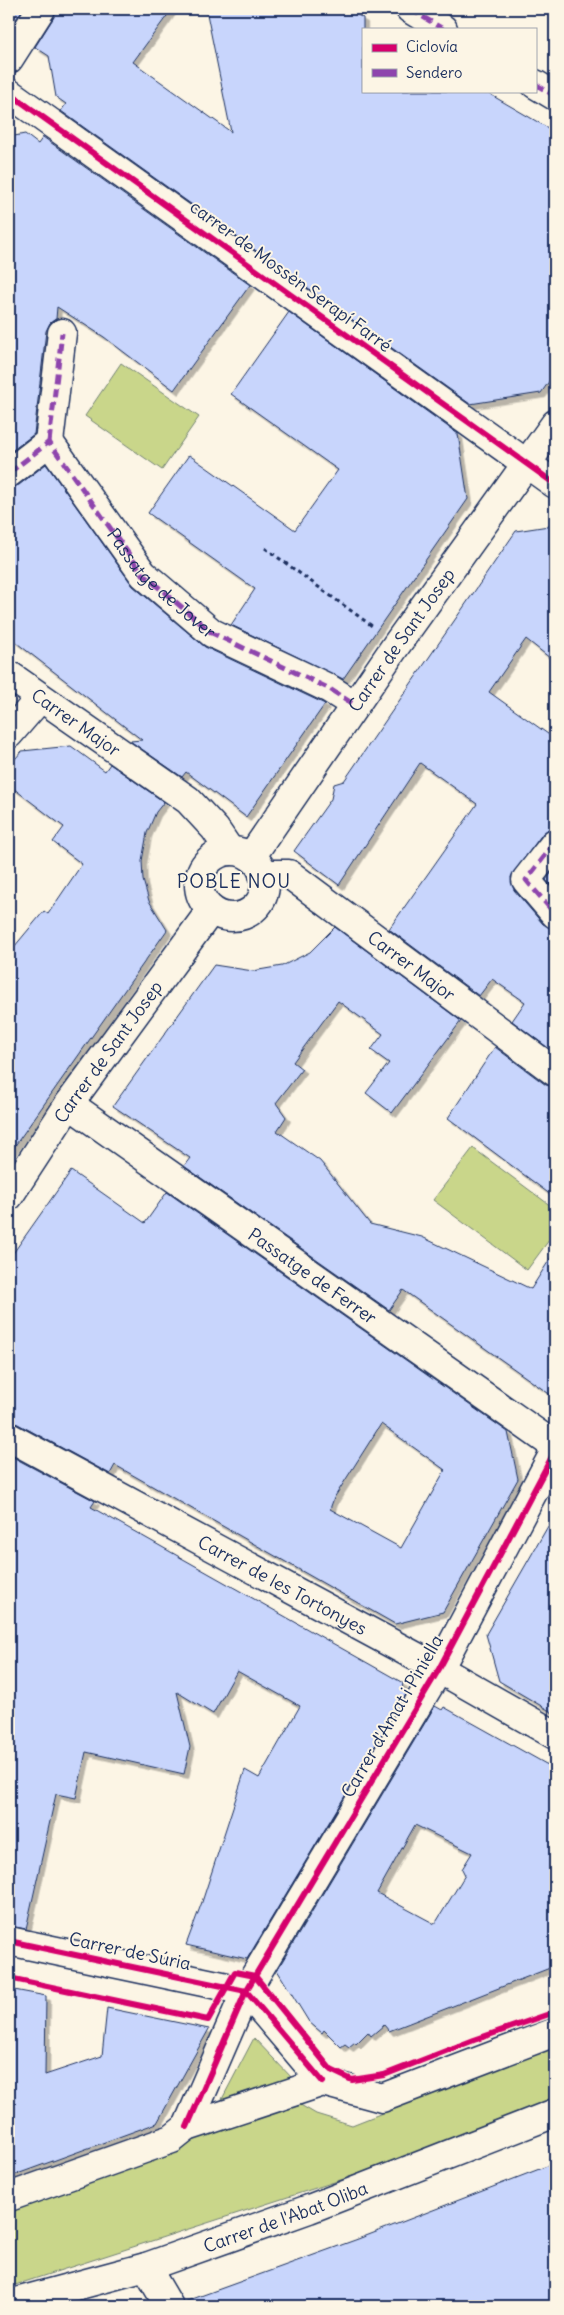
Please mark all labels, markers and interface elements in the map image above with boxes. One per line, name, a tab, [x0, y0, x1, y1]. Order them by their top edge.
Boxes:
legend	[362, 28, 536, 92]
text: Ciclovía	[406, 37, 458, 56]
text: Sendero	[406, 63, 462, 82]
street label: carrer de Mossèn Serapí Farré	[186, 195, 396, 357]
street label: Passatge de Jover	[102, 523, 222, 643]
street label: Carrer de Sant Josep	[343, 563, 459, 716]
street label: Carrer Major	[27, 683, 126, 761]
district label: POBLE NOU	[177, 869, 291, 893]
street label: Carrer Major	[363, 925, 461, 1006]
street label: Carrer de Sant Josep	[48, 976, 167, 1127]
street label: Passatge de Ferrer	[244, 1222, 382, 1329]
street label: Carrer de les Tortonyes	[194, 1530, 371, 1640]
street label: Carrer d'Amat i Piniella	[336, 1630, 448, 1802]
street label: Carrer de Súria	[67, 1927, 193, 1975]
street label: Carrer de l'Abat Oliba	[200, 2176, 371, 2257]

